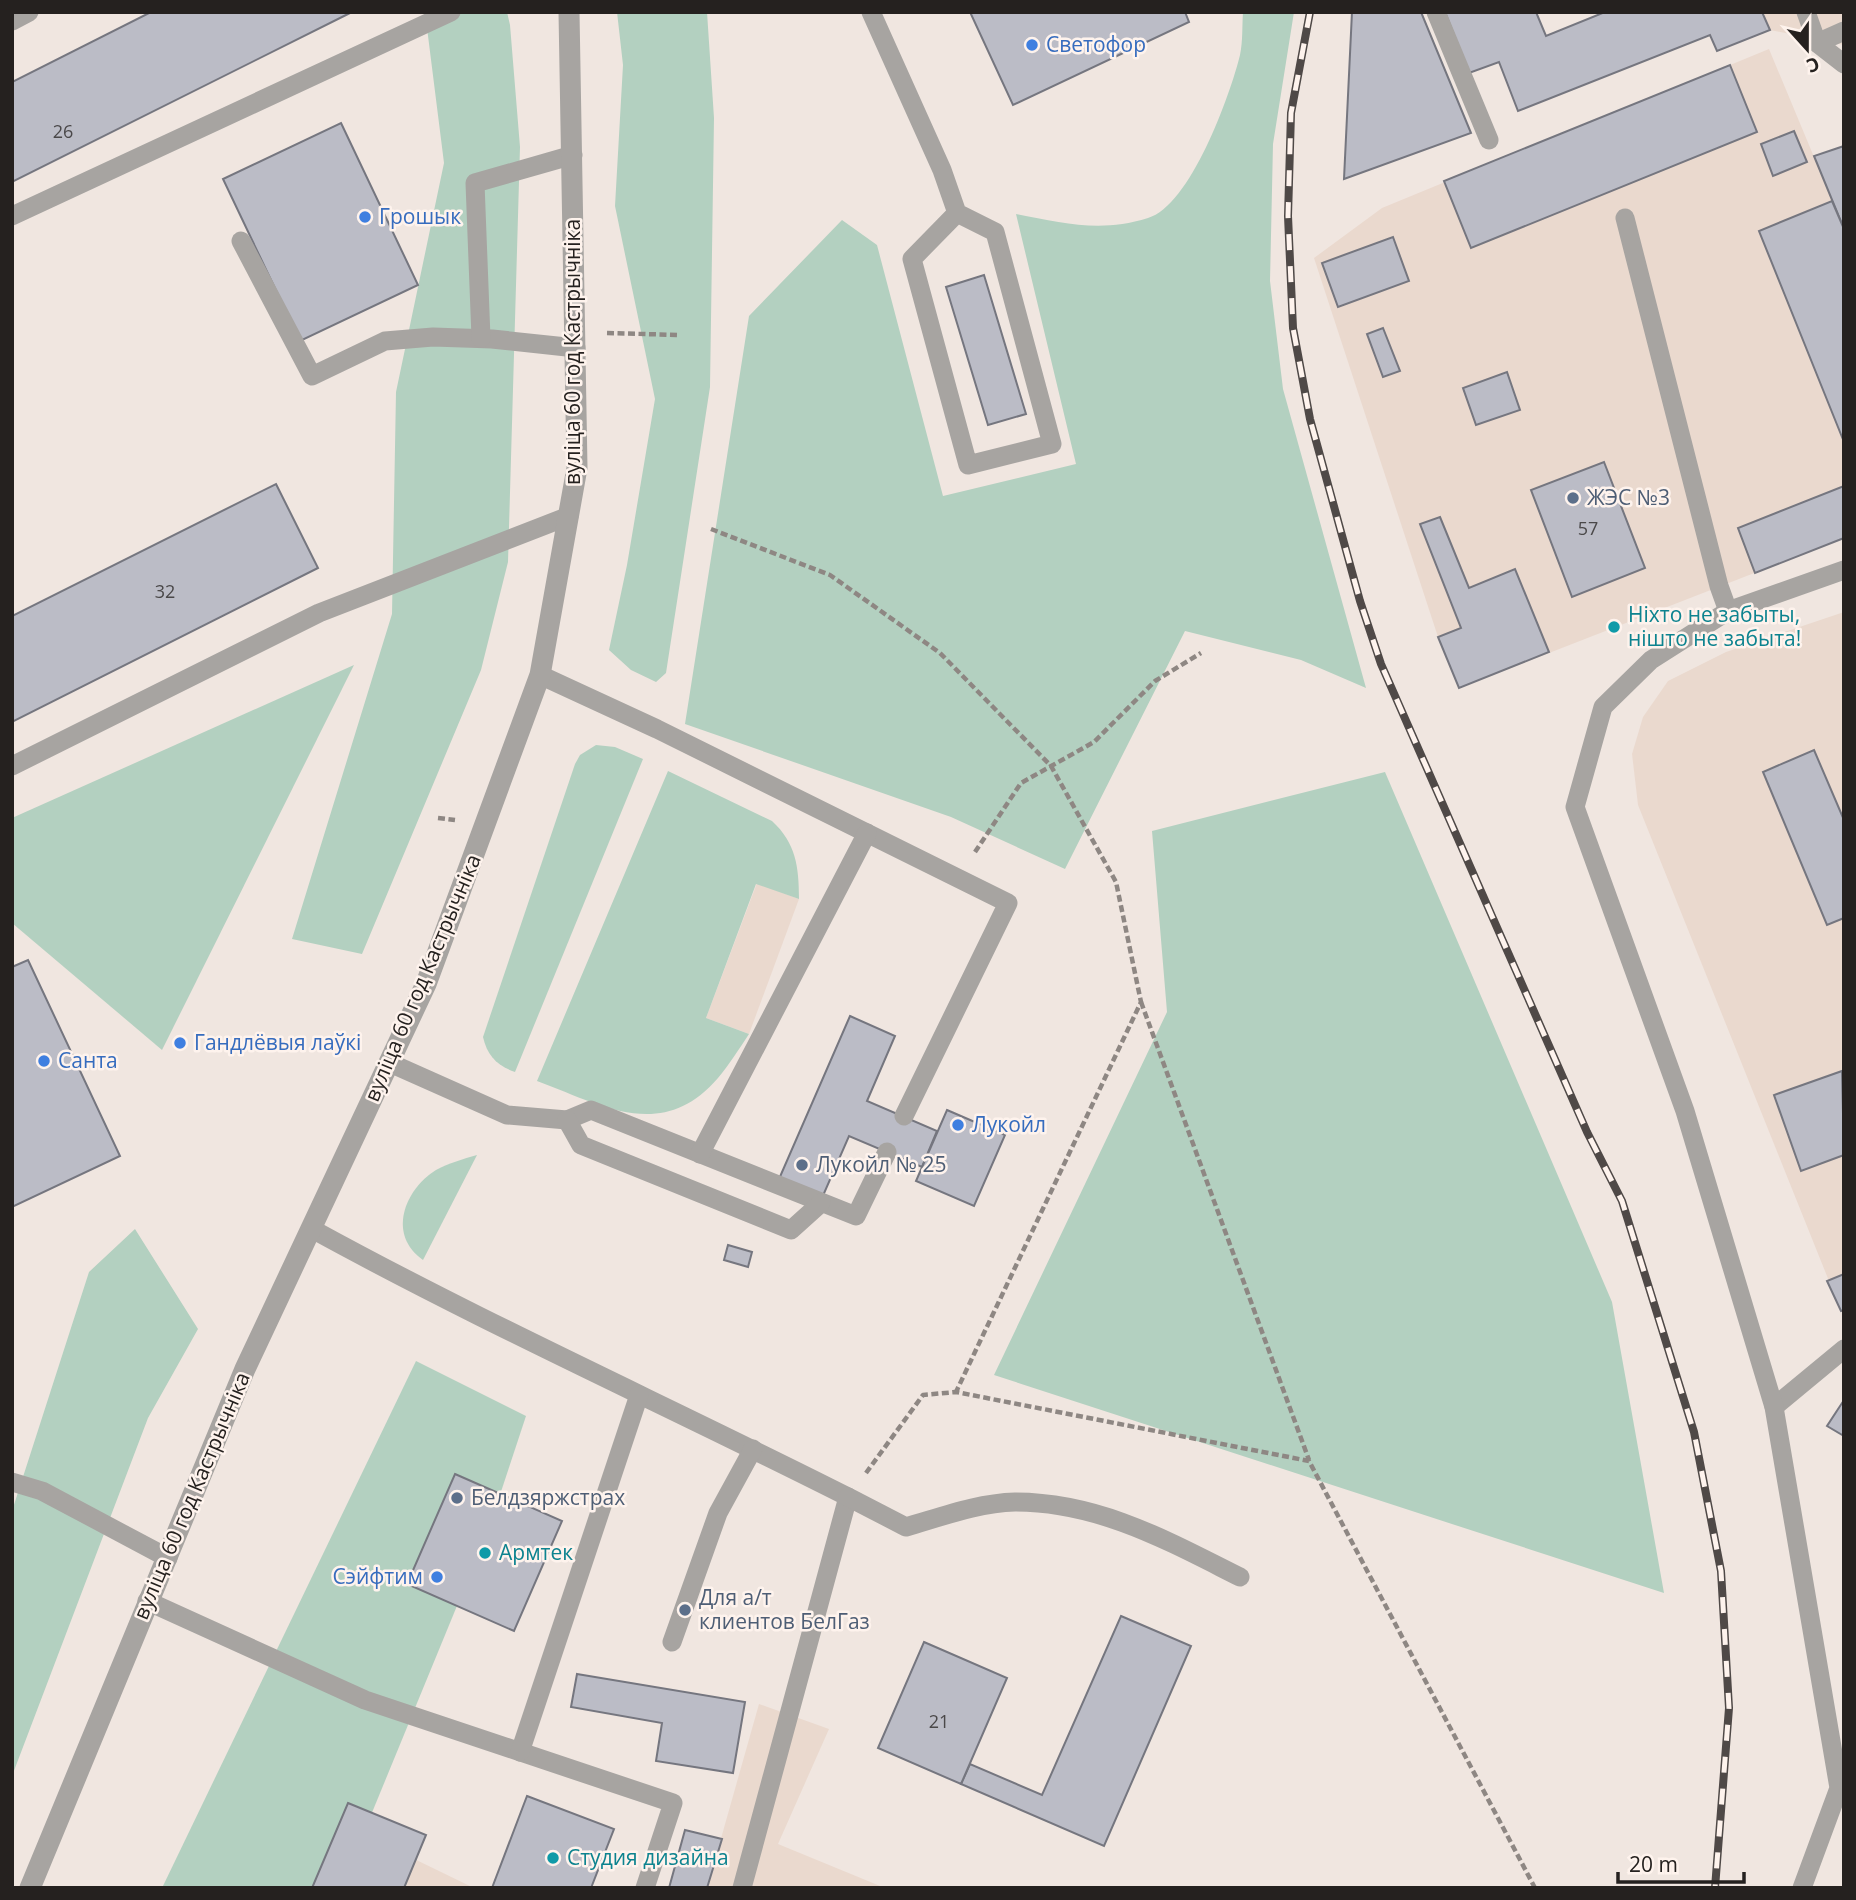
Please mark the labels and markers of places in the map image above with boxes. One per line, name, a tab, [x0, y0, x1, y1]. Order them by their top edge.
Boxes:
place label: Светофор	[1046, 30, 1146, 58]
marker: Светофор	[1024, 37, 1040, 53]
place label: Грошык	[379, 202, 461, 230]
marker: Грошык	[357, 209, 373, 225]
place label: ЖЭС №3	[1587, 483, 1670, 511]
marker: ЖЭС №3	[1565, 490, 1581, 506]
place label: Ніхто не забыты, нішто не забыта!	[1628, 600, 1801, 652]
marker: Ніхто не забыты, нішто не забыта!	[1606, 619, 1622, 635]
place label: Гандлёвыя лаўкі	[194, 1028, 361, 1056]
marker: Гандлёвыя лаўкі	[172, 1035, 188, 1051]
place label: Санта	[58, 1046, 118, 1074]
marker: Санта	[36, 1053, 52, 1069]
place label: Лукойл	[972, 1110, 1046, 1138]
marker: Лукойл	[950, 1117, 966, 1133]
place label: Лукойл № 25	[816, 1150, 946, 1178]
marker: Лукойл № 25	[794, 1157, 810, 1173]
place label: Белдзяржстрах	[471, 1483, 625, 1511]
marker: Белдзяржстрах	[449, 1490, 465, 1506]
place label: Армтек	[499, 1538, 573, 1566]
marker: Армтек	[477, 1545, 493, 1561]
place label: Сэйфтим	[332, 1562, 423, 1590]
marker: Сэйфтим	[429, 1569, 445, 1585]
place label: Для а/т клиентов БелГаз	[699, 1583, 870, 1635]
marker: Для а/т клиентов БелГаз	[677, 1602, 693, 1618]
place label: Студия дизайна	[567, 1843, 729, 1871]
marker: Студия дизайна	[545, 1850, 561, 1866]

